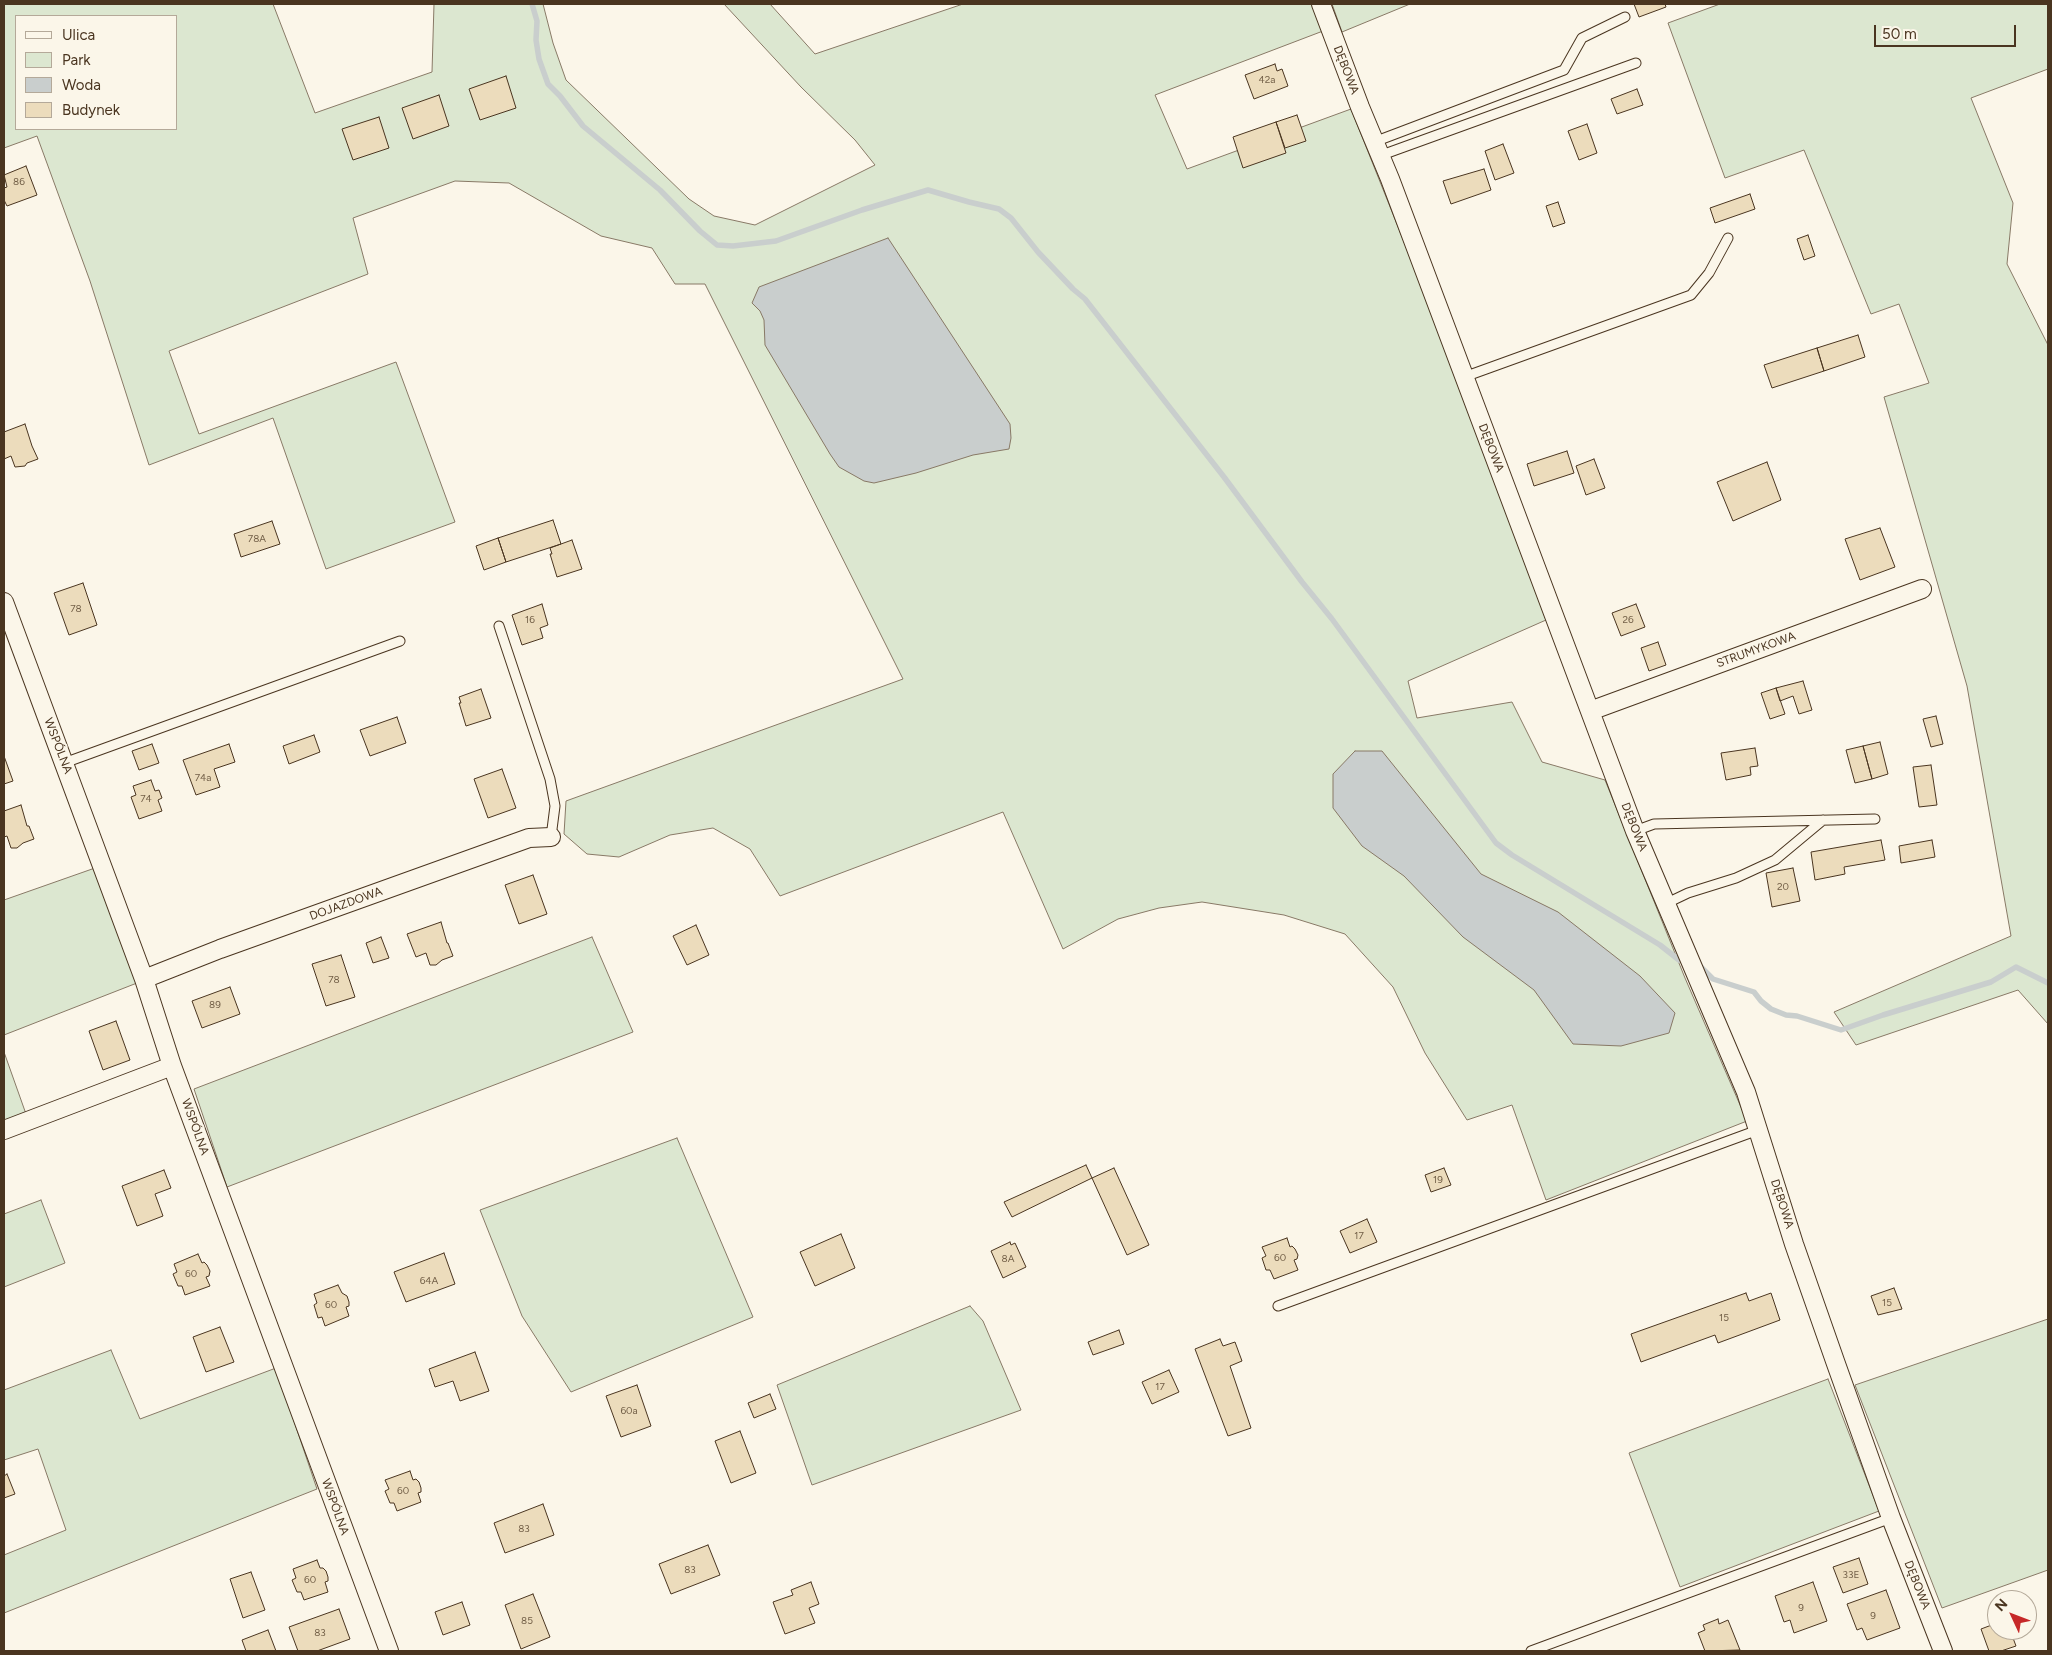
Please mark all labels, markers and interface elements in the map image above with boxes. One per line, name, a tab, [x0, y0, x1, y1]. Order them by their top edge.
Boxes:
legend	[15, 15, 178, 130]
scale bar	[1877, 15, 2020, 47]
text: 50 m	[1882, 25, 1917, 43]
text: Ulica	[62, 26, 95, 44]
street label: DĘBOWA	[1330, 44, 1362, 96]
text: Park	[62, 51, 91, 69]
house number: 42a	[1259, 74, 1275, 86]
text: Woda	[62, 76, 101, 94]
text: Budynek	[62, 101, 120, 119]
house number: 86	[13, 176, 25, 188]
street label: DĘBOWA	[1475, 422, 1507, 474]
house number: 78A	[248, 533, 266, 545]
house number: 78	[70, 603, 82, 615]
house number: 16	[525, 614, 535, 626]
house number: 26	[1622, 614, 1634, 626]
street label: STRUMYKOWA	[1714, 629, 1798, 671]
street label: WSPÓLNA	[41, 716, 75, 776]
house number: 74a	[195, 772, 211, 784]
house number: 74	[140, 793, 152, 805]
street label: DĘBOWA	[1618, 801, 1650, 853]
house number: 20	[1777, 881, 1789, 893]
street label: DOJAZDOWA	[308, 884, 384, 924]
house number: 78	[328, 974, 340, 986]
house number: 89	[209, 999, 221, 1011]
street label: WSPÓLNA	[178, 1097, 212, 1157]
house number: 19	[1433, 1174, 1443, 1186]
street label: DĘBOWA	[1767, 1177, 1797, 1231]
house number: 17	[1354, 1230, 1364, 1242]
house number: 60	[1274, 1252, 1286, 1264]
house number: 8A	[1002, 1253, 1014, 1265]
house number: 60	[185, 1268, 197, 1280]
house number: 64A	[420, 1275, 438, 1287]
house number: 15	[1882, 1297, 1892, 1309]
house number: 60	[325, 1299, 337, 1311]
house number: 15	[1719, 1312, 1729, 1324]
house number: 17	[1155, 1381, 1165, 1393]
house number: 60a	[620, 1405, 638, 1417]
street label: WSPÓLNA	[318, 1477, 352, 1537]
house number: 60	[397, 1485, 409, 1497]
house number: 83	[518, 1523, 530, 1535]
street label: DĘBOWA	[1901, 1559, 1933, 1611]
house number: 83	[684, 1564, 696, 1576]
house number: 33E	[1843, 1569, 1859, 1581]
house number: 60	[304, 1574, 316, 1586]
north arrow	[1987, 1590, 2037, 1640]
text: N	[1991, 1595, 2011, 1615]
house number: 9	[1798, 1602, 1804, 1614]
house number: 9	[1870, 1610, 1876, 1622]
house number: 85	[521, 1615, 533, 1627]
house number: 83	[314, 1627, 326, 1639]

